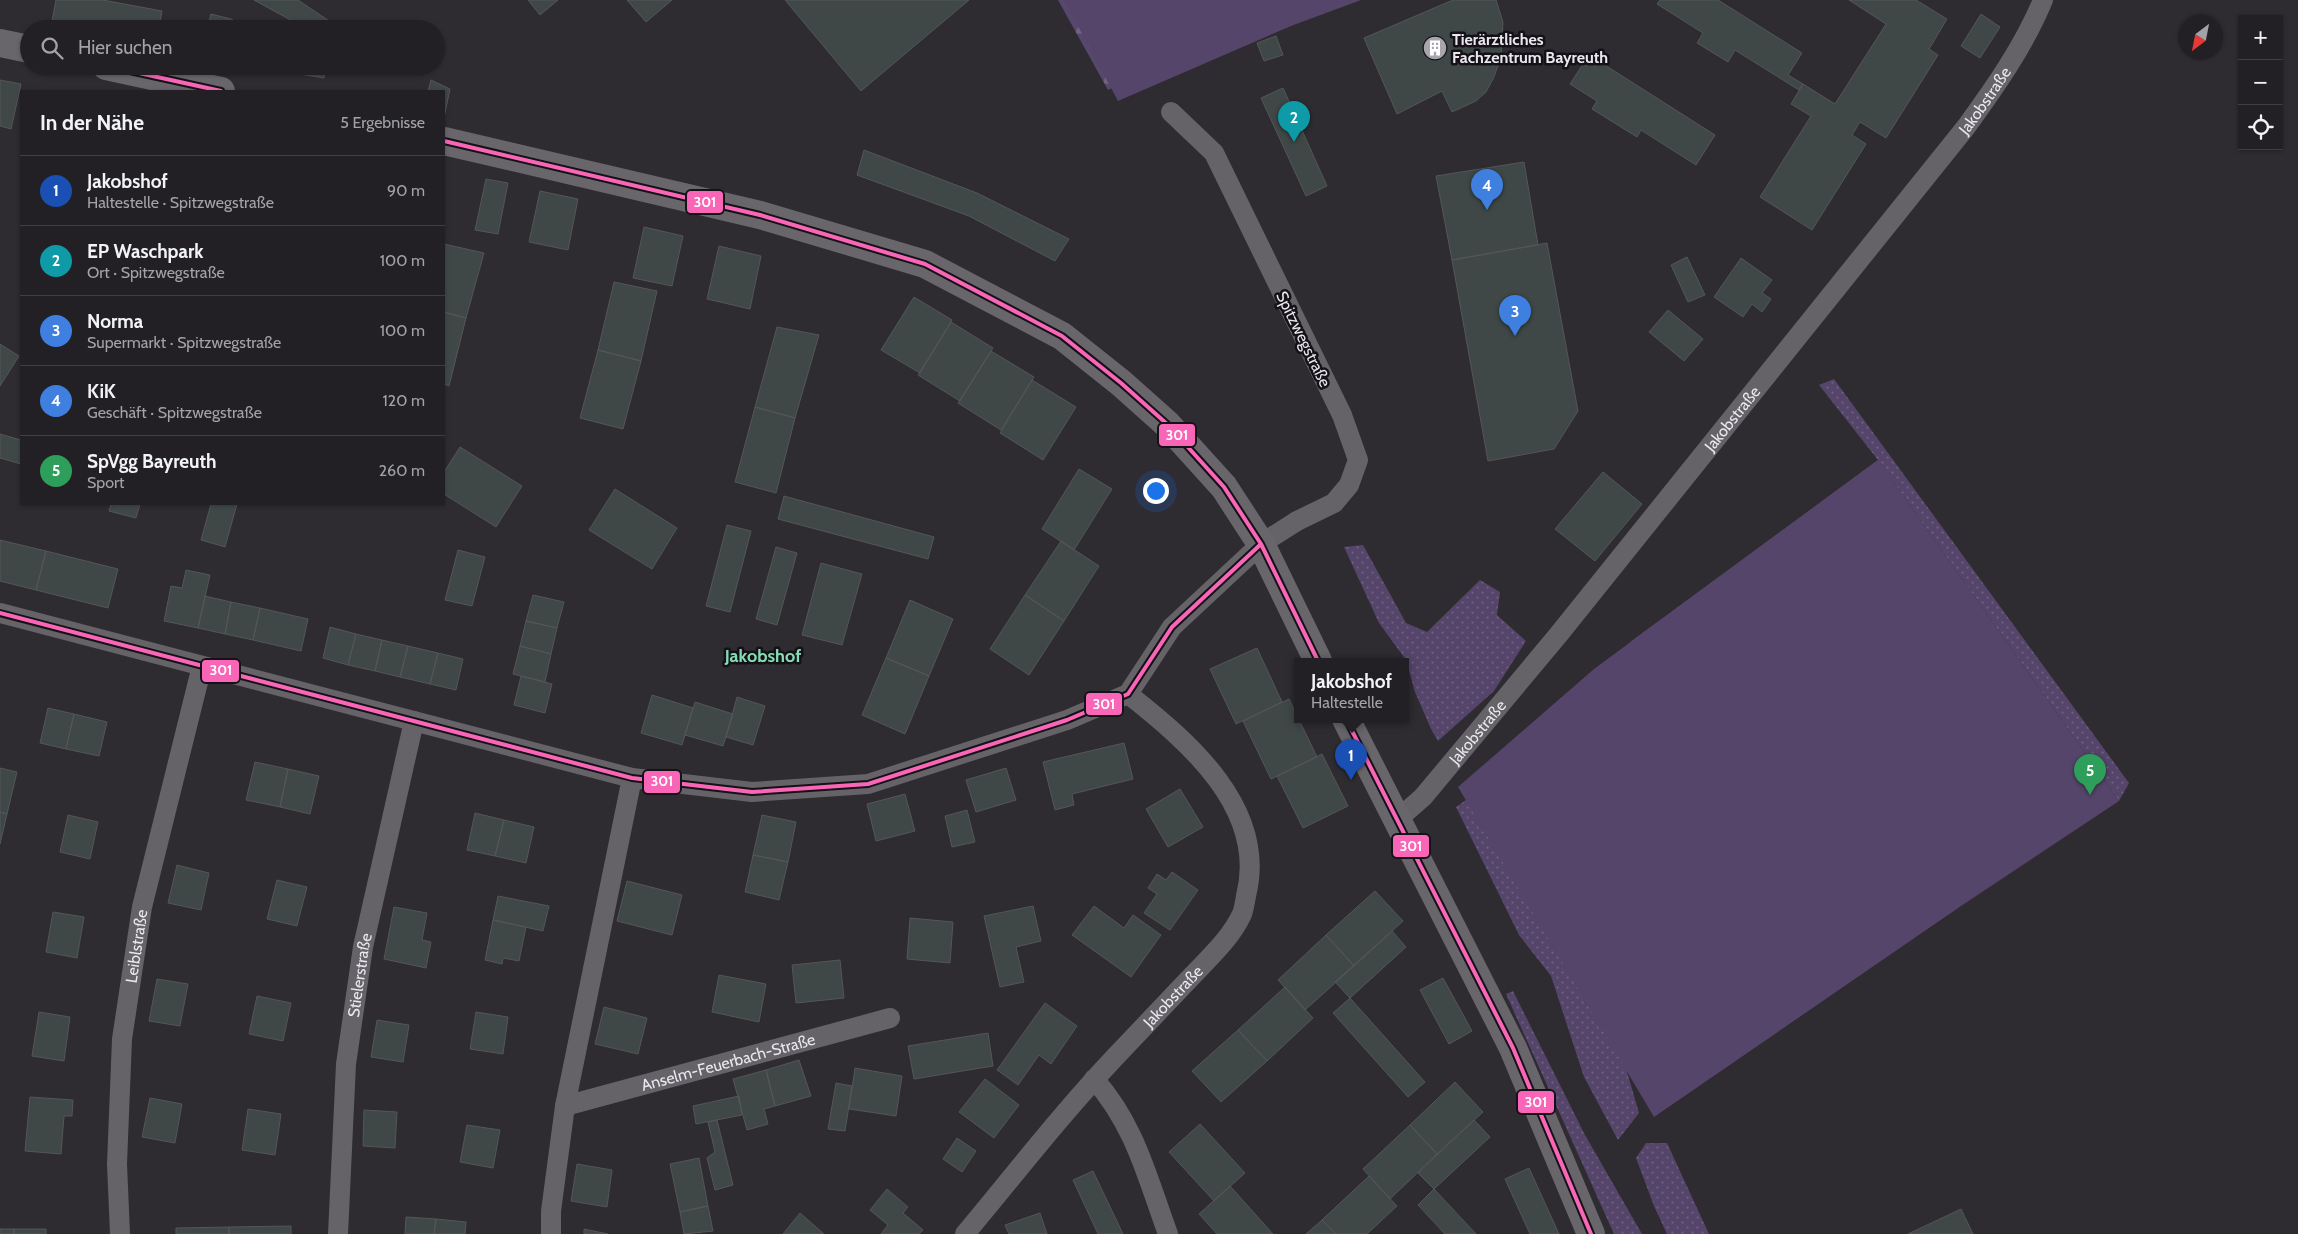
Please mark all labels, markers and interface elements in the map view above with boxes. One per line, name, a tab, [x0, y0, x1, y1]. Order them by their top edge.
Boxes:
north arrow	[2178, 15, 2223, 60]
map controls	[2238, 15, 2283, 150]
button: +	[2238, 15, 2283, 60]
search box	[20, 20, 445, 75]
place label: Tierärztliches Fachzentrum Bayreuth	[1452, 30, 1608, 67]
icon: search	[38, 34, 66, 62]
building icon: Tierärztliches Fachzentrum Bayreuth	[1422, 35, 1448, 61]
text: Hier suchen	[78, 36, 172, 59]
button: −	[2238, 60, 2283, 105]
street label: Jakobstraße	[1954, 63, 2015, 139]
pin: 2	[1278, 101, 1310, 142]
button: locate	[2238, 105, 2283, 150]
text: In der Nähe	[40, 110, 144, 135]
text: 5 Ergebnisse	[340, 113, 425, 132]
pin: 4	[1471, 169, 1503, 210]
text: Jakobshof	[87, 170, 168, 193]
text: 1	[53, 181, 59, 200]
text: 90 m	[387, 181, 425, 200]
line badge: 301	[686, 190, 724, 214]
text: Haltestelle · Spitzwegstraße	[87, 193, 274, 212]
text: 301	[694, 193, 716, 211]
text: EP Waschpark	[87, 240, 203, 263]
text: 2	[52, 251, 60, 270]
text: 100 m	[380, 251, 425, 270]
text: Ort · Spitzwegstraße	[87, 263, 225, 282]
street label: Spitzwegstraße	[1272, 288, 1335, 390]
pin: 3	[1499, 295, 1531, 336]
text: Norma	[87, 310, 143, 333]
text: 3	[52, 321, 60, 340]
text: 100 m	[380, 321, 425, 340]
text: Supermarkt · Spitzwegstraße	[87, 333, 281, 352]
text: KiK	[87, 380, 116, 403]
street label: Jakobstraße	[1700, 382, 1764, 456]
text: 4	[51, 391, 61, 410]
text: 120 m	[383, 391, 425, 410]
text: Geschäft · Spitzwegstraße	[87, 403, 262, 422]
line badge: 301	[1158, 423, 1196, 447]
text: 301	[1166, 426, 1188, 444]
text: SpVgg Bayreuth	[87, 450, 217, 473]
text: 5	[52, 461, 60, 480]
text: 260 m	[379, 461, 425, 480]
text: Sport	[87, 473, 124, 492]
your location	[1143, 478, 1169, 504]
district label: Jakobshof	[724, 645, 801, 667]
popup	[1294, 658, 1409, 723]
line badge: 301	[201, 659, 240, 683]
text: 301	[210, 661, 232, 679]
text: Jakobshof	[1311, 670, 1392, 693]
line badge: 301	[1085, 692, 1123, 716]
text: Haltestelle	[1311, 693, 1383, 712]
text: 301	[1093, 695, 1115, 713]
street label: Jakobstraße	[1445, 696, 1510, 769]
pin: 1	[1335, 739, 1367, 780]
pin: 5	[2074, 754, 2106, 795]
line badge: 301	[643, 770, 681, 794]
text: 301	[651, 772, 673, 790]
line badge: 301	[1392, 834, 1430, 858]
text: 301	[1400, 837, 1422, 855]
street label: Leiblstraße	[122, 908, 151, 984]
street label: Stielerstraße	[344, 931, 376, 1019]
street label: Jakobstraße	[1139, 962, 1207, 1032]
street label: Anselm-Feuerbach-Straße	[639, 1030, 817, 1095]
line badge: 301	[1517, 1090, 1555, 1114]
text: 301	[1525, 1093, 1547, 1111]

